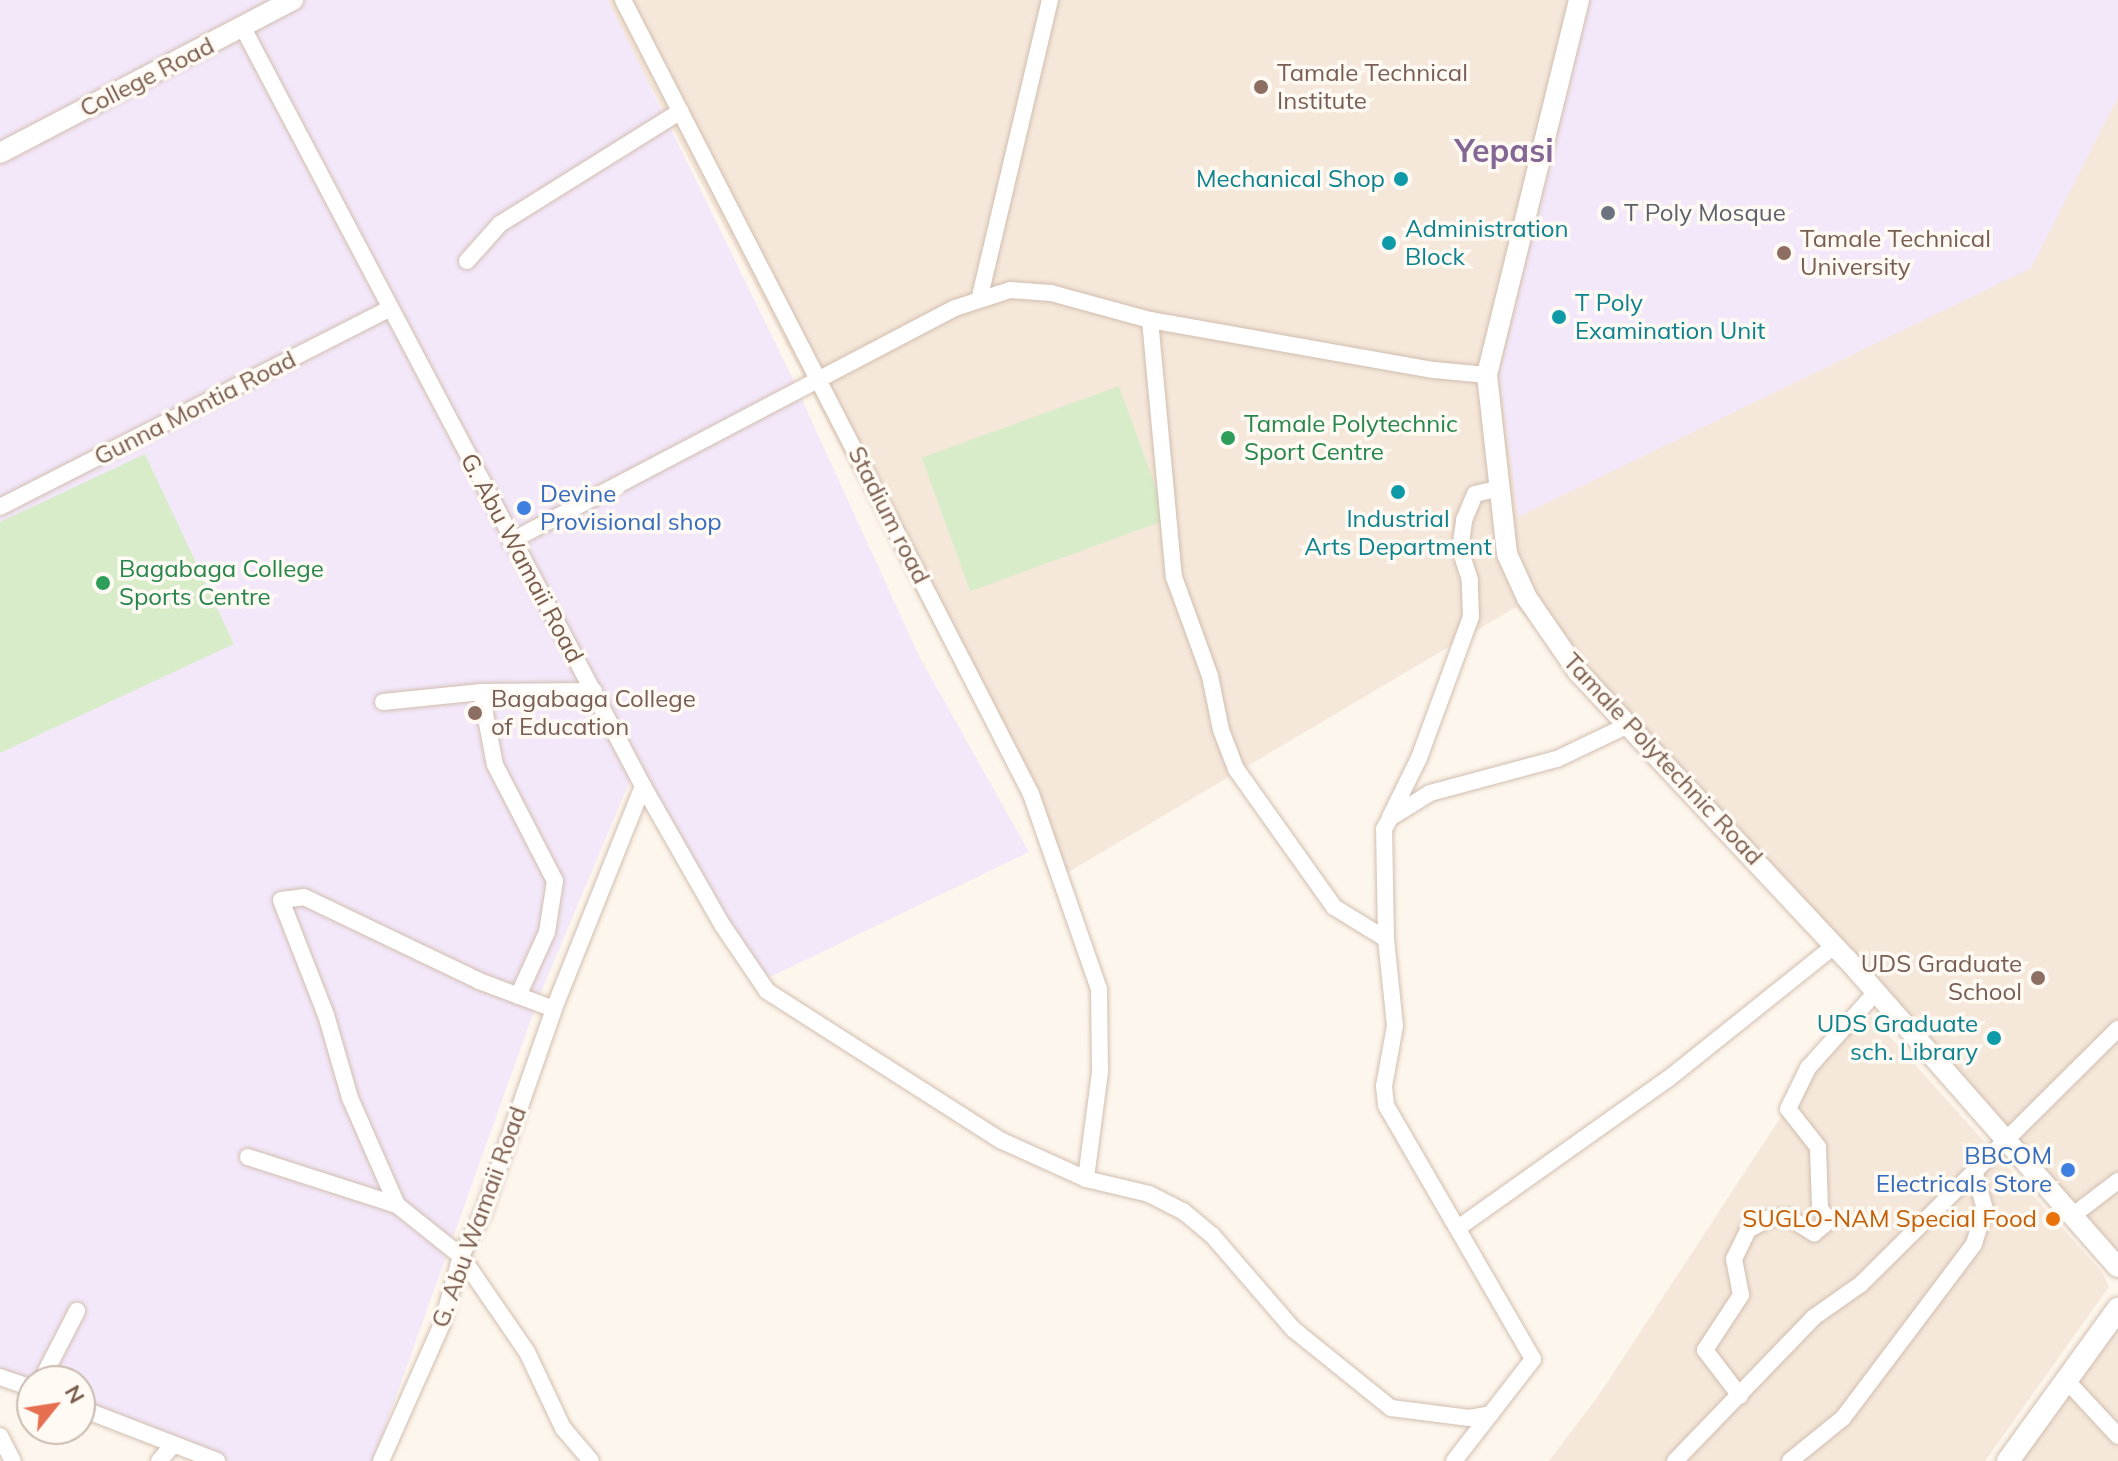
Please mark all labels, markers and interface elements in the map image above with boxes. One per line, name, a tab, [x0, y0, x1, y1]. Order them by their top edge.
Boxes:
street label: College Road	[75, 31, 219, 123]
place label: Tamale Technical Institute	[1277, 59, 1468, 115]
marker: Tamale Technical Institute	[1252, 78, 1270, 96]
district label: Yepasi	[1454, 131, 1554, 169]
place label: Mechanical Shop	[1196, 165, 1385, 193]
marker: Mechanical Shop	[1392, 170, 1410, 188]
place label: T Poly Mosque	[1624, 199, 1786, 227]
marker: T Poly Mosque	[1599, 204, 1617, 222]
place label: Administration Block	[1405, 215, 1569, 271]
place label: Tamale Technical University	[1800, 225, 1991, 281]
marker: Administration Block	[1380, 234, 1398, 252]
marker: Tamale Technical University	[1775, 244, 1793, 262]
place label: T Poly Examination Unit	[1575, 289, 1765, 345]
marker: T Poly Examination Unit	[1550, 308, 1568, 326]
street label: Gunna Montia Road	[89, 345, 301, 471]
place label: Tamale Polytechnic Sport Centre	[1244, 410, 1458, 466]
marker: Tamale Polytechnic Sport Centre	[1219, 429, 1237, 447]
street label: Stadium road	[842, 442, 936, 588]
street label: G. Abu Wamaii Road	[455, 448, 589, 668]
place label: Devine Provisional shop	[540, 480, 722, 536]
marker: Industrial Arts Department	[1389, 483, 1407, 501]
marker: Devine Provisional shop	[515, 499, 533, 517]
place label: Industrial Arts Department	[1304, 505, 1492, 561]
place label: Bagabaga College Sports Centre	[119, 555, 324, 611]
marker: Bagabaga College Sports Centre	[94, 574, 112, 592]
street label: Tamale Polytechnic Road	[1557, 647, 1769, 871]
place label: Bagabaga College of Education	[491, 685, 696, 741]
marker: Bagabaga College of Education	[466, 704, 484, 722]
place label: UDS Graduate School	[1861, 950, 2022, 1006]
marker: UDS Graduate School	[2029, 969, 2047, 987]
place label: UDS Graduate sch. Library	[1817, 1010, 1978, 1066]
marker: UDS Graduate sch. Library	[1985, 1029, 2003, 1047]
street label: G. Abu Wamaii Road	[426, 1103, 532, 1331]
place label: BBCOM Electricals Store	[1876, 1142, 2052, 1198]
marker: BBCOM Electricals Store	[2059, 1161, 2077, 1179]
place label: SUGLO-NAM Special Food	[1742, 1205, 2037, 1233]
marker: SUGLO-NAM Special Food	[2044, 1210, 2062, 1228]
north arrow	[16, 1365, 96, 1445]
text: N	[59, 1380, 91, 1408]

